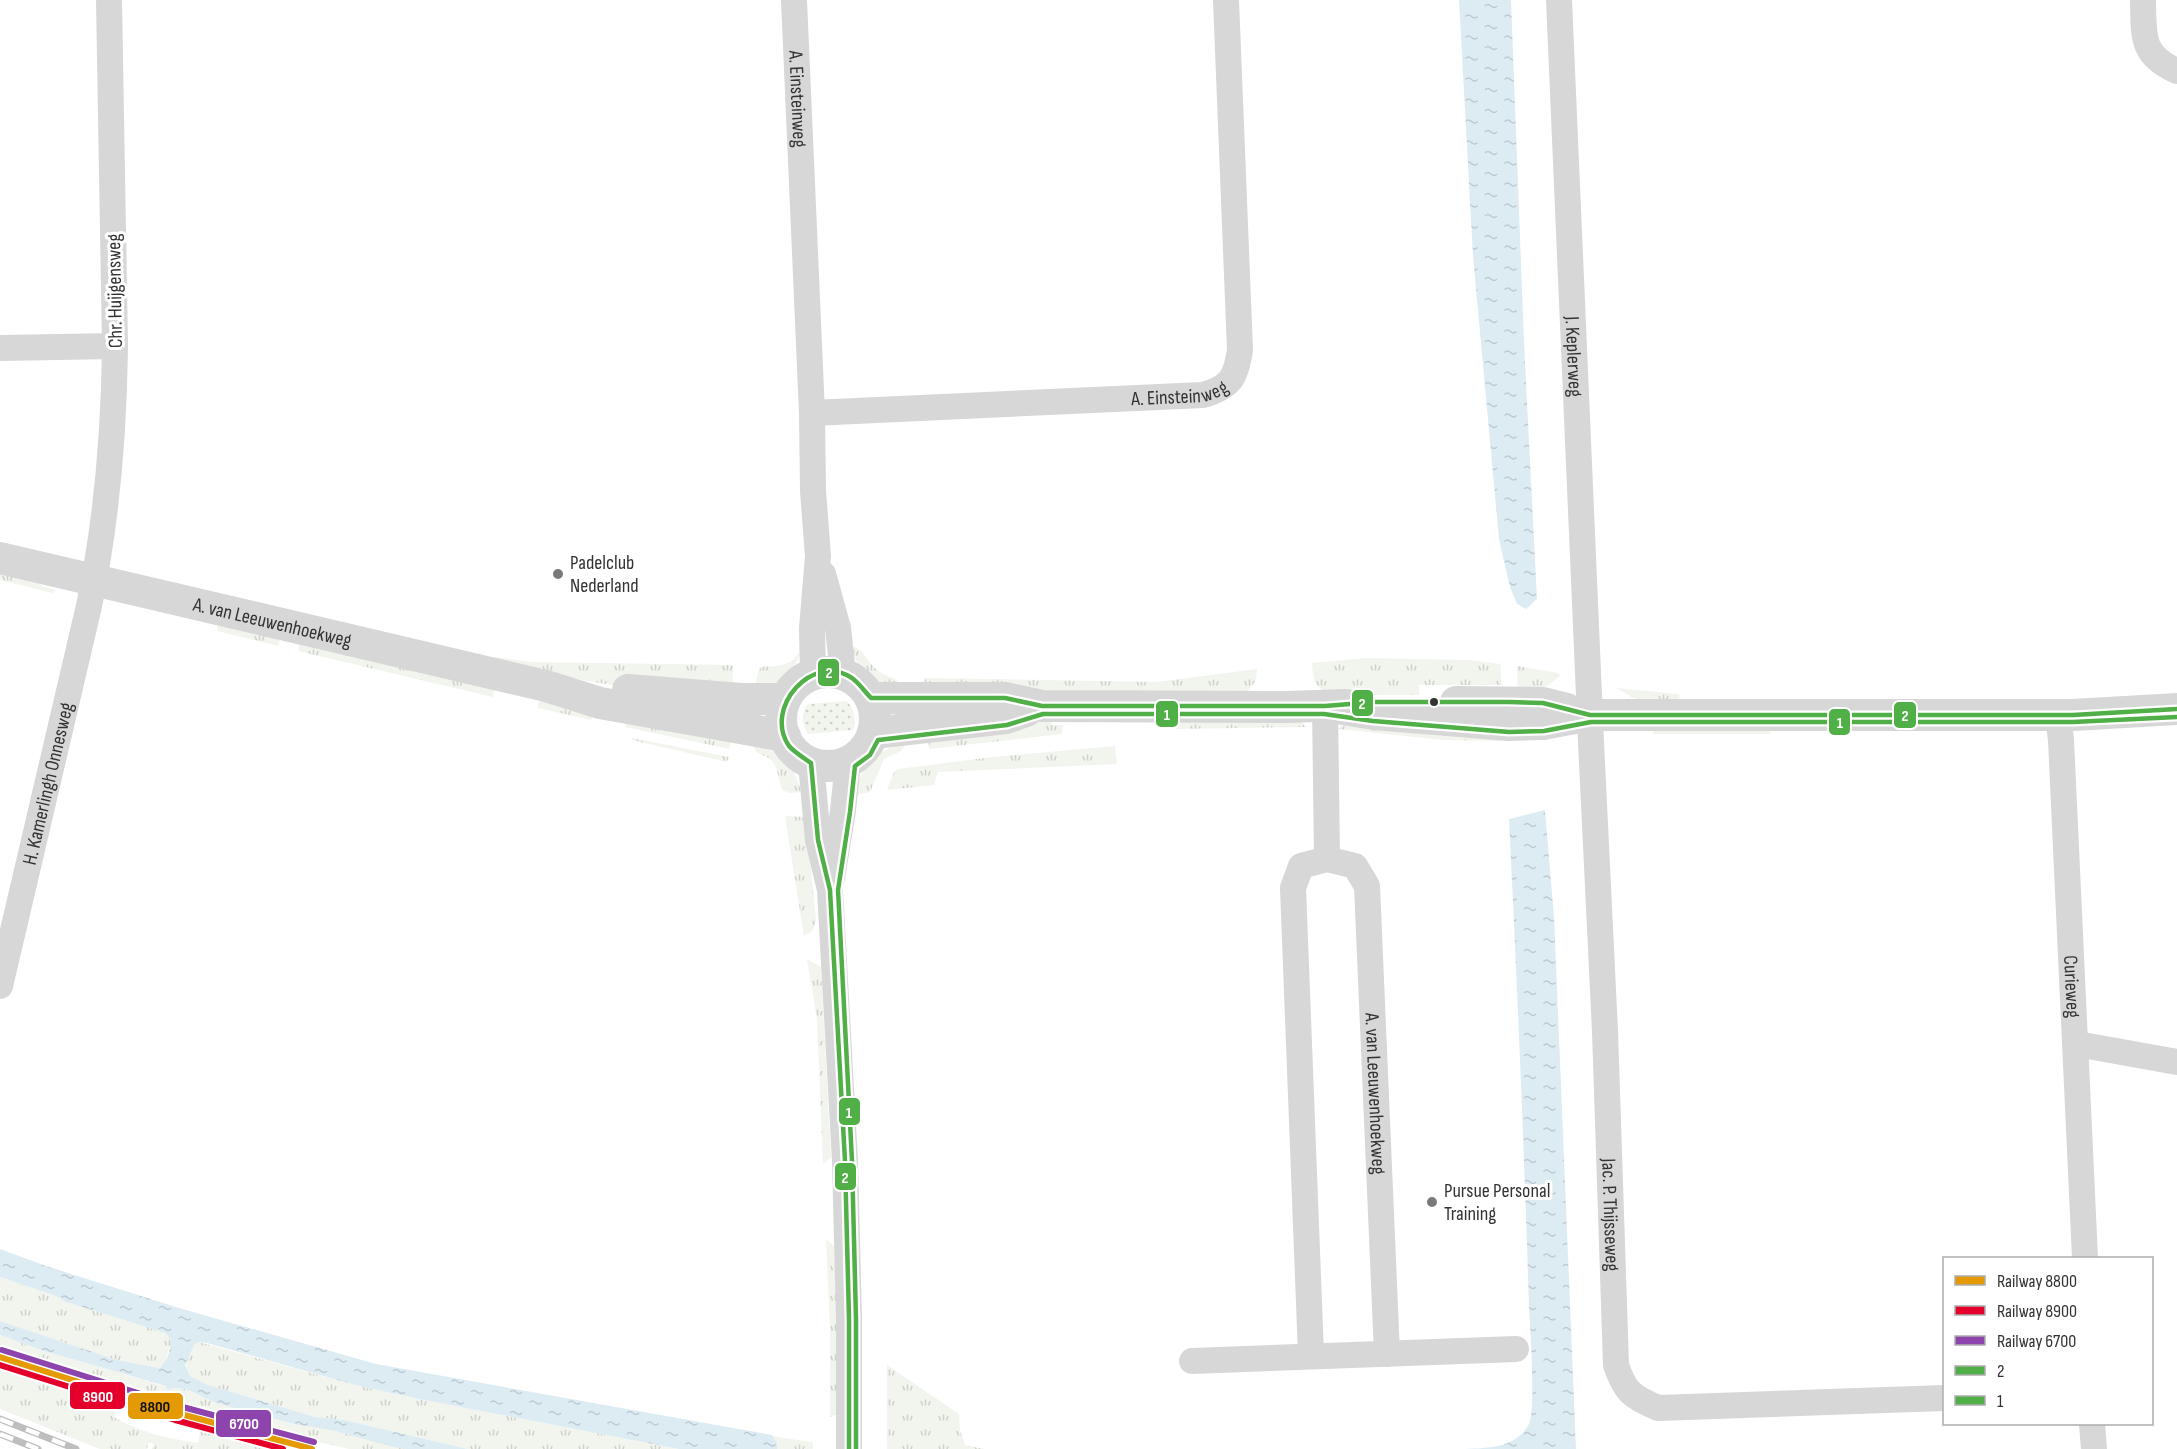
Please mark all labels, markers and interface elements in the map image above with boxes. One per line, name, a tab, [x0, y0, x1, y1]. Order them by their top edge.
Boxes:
street label: A. Einsteinweg	[783, 49, 811, 148]
street label: Chr. Huijgensweg	[102, 234, 128, 348]
street label: J. Keplerweg	[1560, 315, 1587, 398]
street label: A. Einsteinweg	[1130, 376, 1233, 411]
place label: Padelclub Nederland	[570, 551, 639, 598]
marker: Padelclub Nederland	[551, 567, 565, 581]
street label: A. van Leeuwenhoekweg	[190, 593, 354, 653]
line badge: 2	[817, 658, 840, 687]
text: 2	[825, 664, 833, 683]
line badge: 2	[1351, 689, 1374, 717]
text: 2	[1358, 695, 1366, 714]
unlabelled marker	[1428, 696, 1440, 708]
street label: H. Kamerlingh Onnesweg	[18, 700, 79, 867]
line badge: 1	[1155, 700, 1179, 728]
line badge: 2	[1893, 701, 1917, 729]
text: 1	[1164, 706, 1171, 725]
text: 2	[1901, 707, 1909, 726]
line badge: 1	[1828, 708, 1851, 736]
text: 1	[1837, 714, 1844, 733]
street label: Curieweg	[2058, 955, 2085, 1018]
street label: A. van Leeuwenhoekweg	[1359, 1011, 1390, 1175]
line badge: 1	[838, 1097, 861, 1126]
text: 1	[846, 1104, 853, 1123]
street label: Jac. P. Thijsseweg	[1596, 1157, 1624, 1272]
line badge: 2	[834, 1162, 857, 1191]
text: 2	[841, 1169, 849, 1188]
place label: Pursue Personal Training	[1444, 1179, 1550, 1226]
marker: Pursue Personal Training	[1425, 1195, 1439, 1209]
legend	[1943, 1257, 2153, 1425]
text: Railway 8800	[1997, 1271, 2077, 1292]
text: Railway 8900	[1997, 1301, 2077, 1322]
text: Railway 6700	[1997, 1331, 2076, 1352]
text: 2	[1997, 1361, 2004, 1382]
line badge: 8900	[69, 1381, 126, 1410]
text: 8900	[83, 1388, 113, 1407]
text: 1	[1997, 1391, 2004, 1412]
line badge: 8800	[127, 1392, 184, 1420]
text: 8800	[140, 1398, 170, 1417]
line badge: 6700	[215, 1409, 272, 1438]
text: 6700	[229, 1415, 259, 1434]

